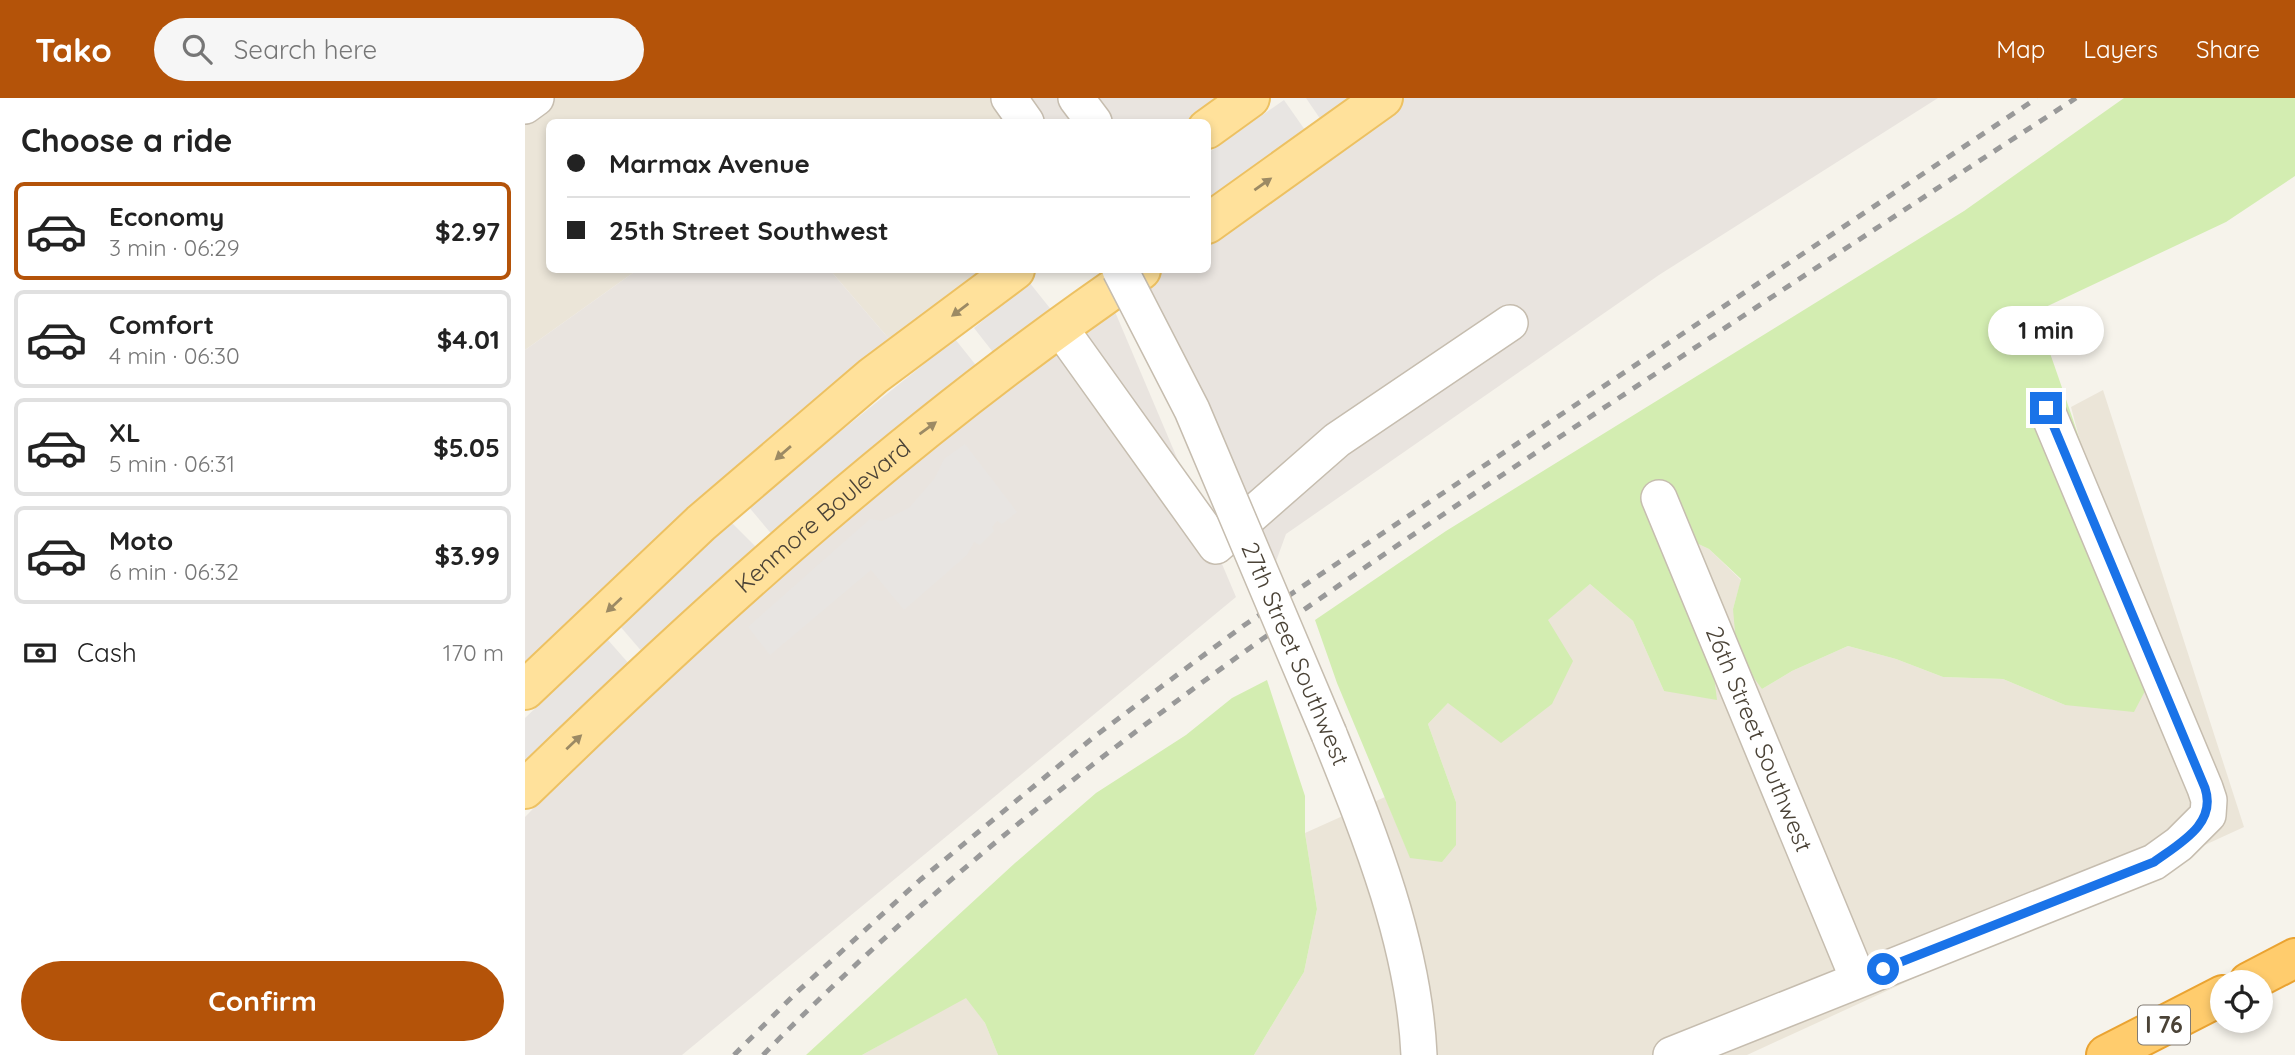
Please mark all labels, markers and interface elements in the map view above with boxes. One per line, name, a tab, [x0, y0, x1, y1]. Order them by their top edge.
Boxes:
search box	[154, 18, 644, 81]
text: Tako	[35, 29, 112, 70]
icon: search	[178, 30, 216, 68]
text: Search here	[234, 33, 377, 66]
text: Map	[1996, 34, 2045, 64]
text: Layers	[2083, 34, 2158, 64]
text: Share	[2196, 34, 2260, 64]
text: Choose a ride	[21, 120, 233, 160]
text: Marmax Avenue	[609, 147, 810, 180]
one-way arrow	[1254, 177, 1272, 191]
icon: car	[25, 200, 88, 263]
text: Economy	[109, 200, 224, 233]
text: 25th Street Southwest	[609, 214, 889, 247]
text: $2.97	[435, 215, 500, 248]
text: 3 min · 06:29	[109, 233, 240, 262]
one-way arrow	[951, 303, 970, 317]
callout: 1 min	[1988, 306, 2104, 356]
icon: car	[25, 308, 88, 371]
text: Comfort	[109, 308, 214, 341]
text: 1 min	[2018, 316, 2074, 345]
text: $4.01	[437, 323, 500, 356]
text: 4 min · 06:30	[109, 341, 240, 370]
route end	[2030, 392, 2062, 424]
icon: car	[25, 416, 88, 479]
text: XL	[109, 416, 141, 449]
one-way arrow	[918, 421, 936, 436]
text: $5.05	[433, 431, 500, 464]
street label: Kenmore Boulevard	[728, 432, 916, 599]
one-way arrow	[774, 445, 792, 461]
text: 5 min · 06:31	[109, 449, 235, 478]
icon: car	[25, 524, 88, 587]
text: Moto	[109, 524, 173, 557]
street label: 27th Street Southwest	[1235, 537, 1357, 770]
text: $3.99	[435, 539, 500, 572]
text: 6 min · 06:32	[109, 557, 239, 586]
one-way arrow	[606, 596, 623, 612]
street label: 26th Street Southwest	[1700, 622, 1820, 856]
icon: cash	[21, 634, 59, 672]
text: Cash	[77, 636, 137, 669]
text: 170 m	[443, 638, 504, 667]
one-way arrow	[565, 734, 582, 750]
route start	[1867, 953, 1899, 985]
button: Confirm	[21, 961, 504, 1041]
map controls	[2210, 970, 2273, 1033]
button: locate	[2210, 970, 2273, 1033]
road number: I 76	[2138, 1006, 2190, 1044]

